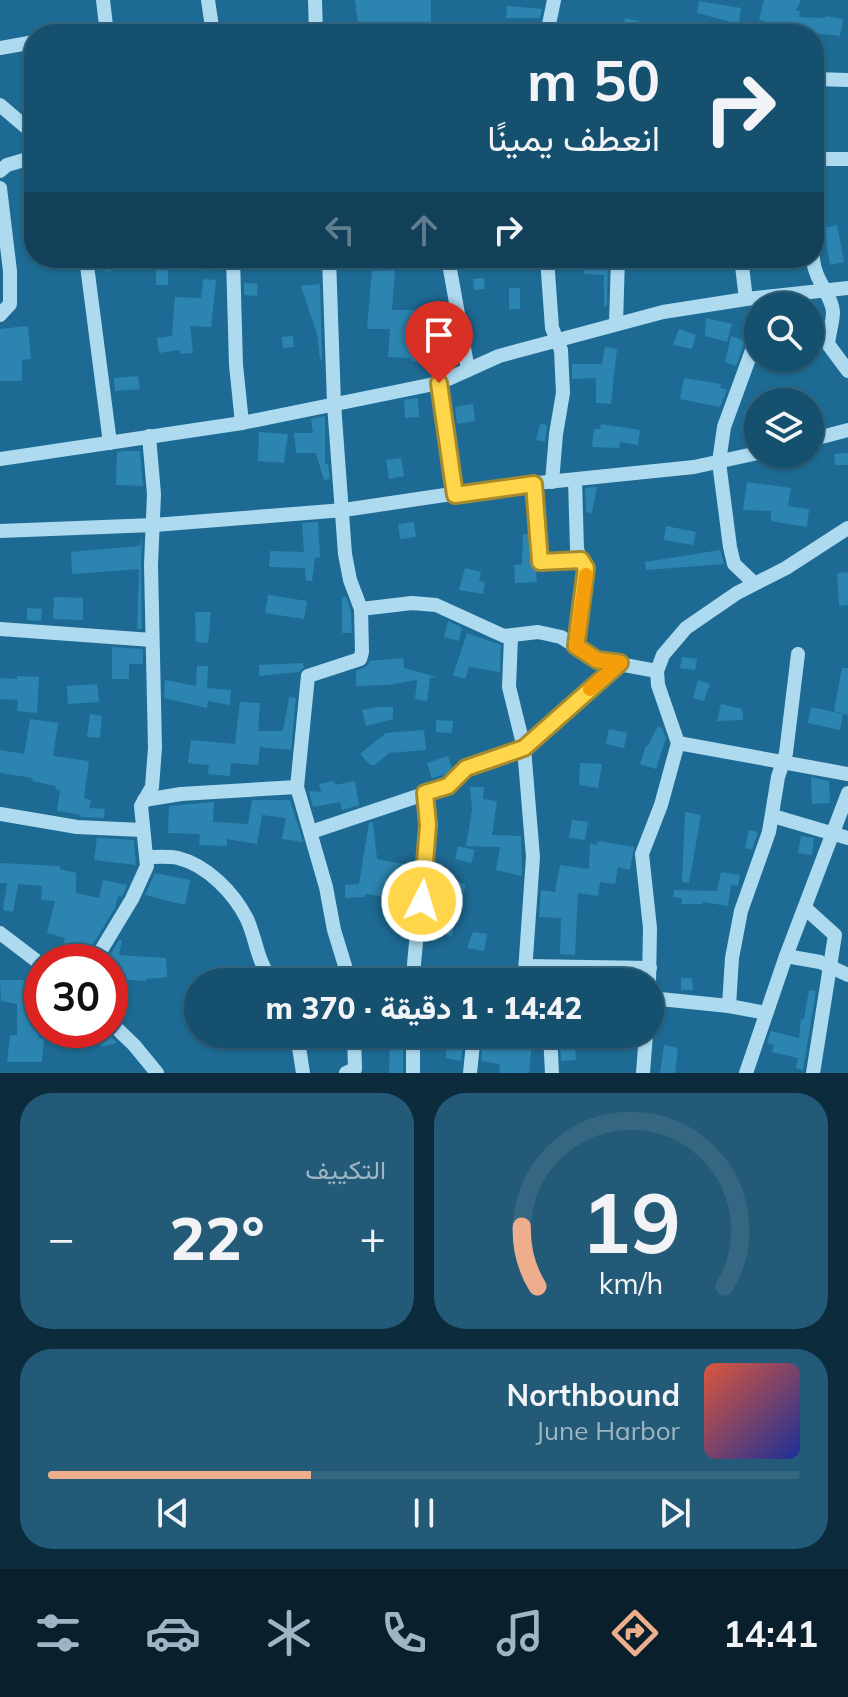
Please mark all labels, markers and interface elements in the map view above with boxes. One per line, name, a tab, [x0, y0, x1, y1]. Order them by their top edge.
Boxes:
text: 50 m	[527, 45, 660, 115]
icon: right	[688, 56, 792, 160]
text: انعطف يمينًا	[487, 115, 660, 160]
icon: left	[318, 208, 362, 252]
icon: ahead	[402, 208, 446, 252]
icon: right	[486, 208, 530, 252]
map controls	[744, 292, 824, 468]
button: search	[744, 292, 824, 372]
pin	[405, 301, 473, 383]
icon: arrive	[417, 313, 461, 357]
button: layers	[744, 388, 824, 468]
position arrow	[380, 859, 464, 943]
speed limit sign: 30	[24, 944, 128, 1048]
text: 14:42 · 1 دقيقة · 370 m	[266, 989, 582, 1027]
text: التكييف	[305, 1153, 386, 1186]
text: 19	[581, 1169, 681, 1274]
text: 22°	[169, 1200, 265, 1275]
text: −	[48, 1210, 74, 1265]
text: +	[360, 1210, 386, 1265]
text: km/h	[599, 1265, 663, 1301]
text: Northbound	[507, 1376, 680, 1414]
text: June Harbor	[535, 1414, 680, 1447]
icon: previous	[151, 1491, 195, 1535]
icon: pause	[402, 1491, 446, 1535]
icon: next	[653, 1491, 697, 1535]
icon: filters	[30, 1605, 86, 1661]
icon: car	[145, 1605, 201, 1661]
icon: climate	[261, 1605, 317, 1661]
icon: phone	[376, 1605, 432, 1661]
icon: music	[492, 1605, 548, 1661]
icon: directions	[607, 1605, 663, 1661]
text: 14:41	[723, 1611, 818, 1656]

